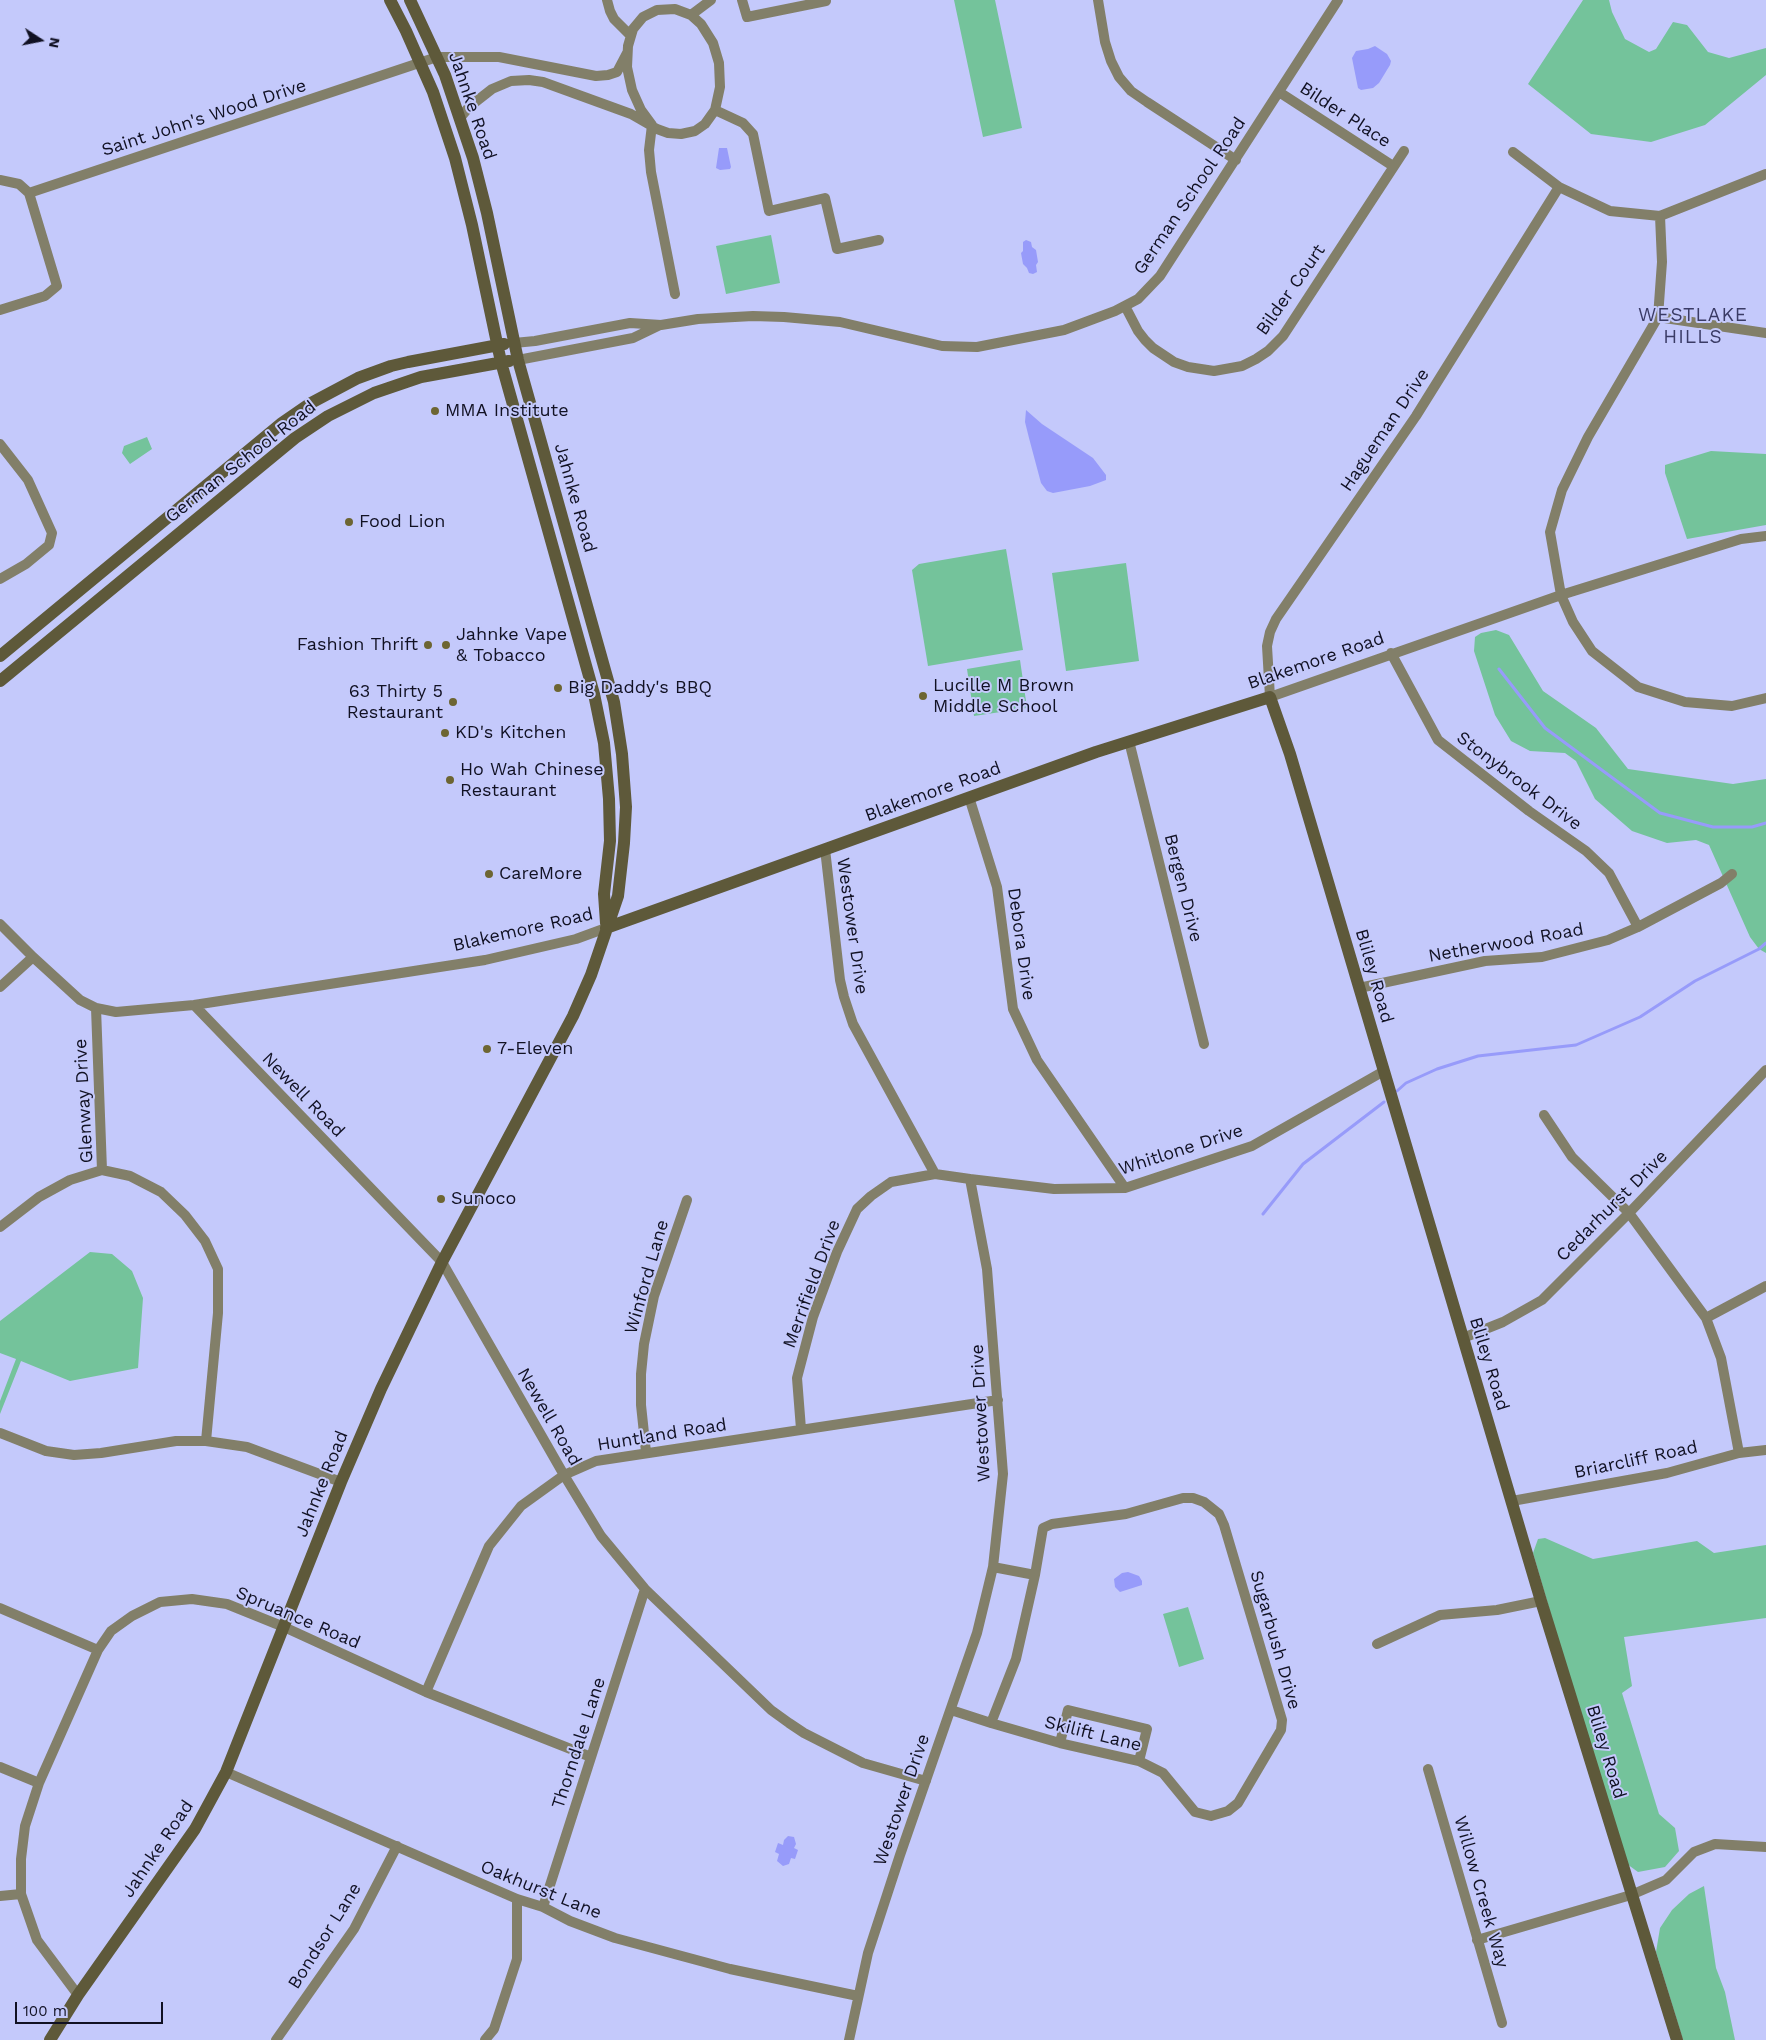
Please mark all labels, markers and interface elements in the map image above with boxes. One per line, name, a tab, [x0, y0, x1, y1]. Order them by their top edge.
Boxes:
north arrow	[15, 15, 65, 65]
text: N	[46, 36, 64, 49]
street label: Jahnke Road	[443, 49, 501, 163]
street label: Saint John's Wood Drive	[99, 75, 309, 161]
street label: Bilder Place	[1295, 78, 1395, 152]
street label: German School Road	[1129, 113, 1251, 279]
street label: Bilder Court	[1252, 240, 1330, 340]
district label: WESTLAKE HILLS	[1637, 304, 1749, 348]
street label: Hagueman Drive	[1336, 364, 1434, 496]
street label: German School Road	[161, 396, 321, 528]
place label: MMA Institute	[445, 400, 569, 422]
marker: MMA Institute	[429, 405, 441, 417]
street label: Jahnke Road	[549, 441, 601, 555]
place label: Food Lion	[359, 511, 446, 533]
marker: Food Lion	[343, 516, 355, 528]
place label: Jahnke Vape & Tobacco	[456, 624, 567, 666]
street label: Blakemore Road	[1245, 627, 1387, 695]
place label: Fashion Thrift	[297, 634, 418, 656]
marker: Fashion Thrift	[422, 639, 434, 651]
marker: Jahnke Vape & Tobacco	[440, 639, 452, 651]
place label: Lucille M Brown Middle School	[933, 675, 1074, 718]
place label: Big Daddy's BBQ	[568, 677, 712, 699]
place label: 63 Thirty 5 Restaurant	[347, 681, 443, 724]
marker: Big Daddy's BBQ	[552, 682, 564, 694]
marker: Lucille M Brown Middle School	[917, 690, 929, 702]
marker: 63 Thirty 5 Restaurant	[447, 696, 459, 708]
place label: KD's Kitchen	[455, 722, 566, 744]
marker: KD's Kitchen	[439, 727, 451, 739]
street label: Stonybrook Drive	[1452, 727, 1586, 835]
street label: Blakemore Road	[862, 757, 1004, 827]
place label: Ho Wah Chinese Restaurant	[460, 759, 604, 802]
marker: Ho Wah Chinese Restaurant	[444, 774, 456, 786]
street label: Bergen Drive	[1159, 832, 1207, 944]
street label: Westower Drive	[832, 856, 872, 996]
place label: CareMore	[499, 863, 582, 885]
marker: CareMore	[483, 868, 495, 880]
street label: Debora Drive	[1002, 886, 1040, 1002]
street label: Blakemore Road	[451, 903, 595, 957]
street label: Netherwood Road	[1427, 919, 1585, 967]
street label: Bliley Road	[1350, 926, 1398, 1026]
street label: Glenway Drive	[70, 1038, 98, 1164]
place label: 7-Eleven	[497, 1038, 573, 1060]
marker: 7-Eleven	[481, 1043, 493, 1055]
street label: Newell Road	[257, 1048, 349, 1142]
street label: Whitlone Drive	[1116, 1120, 1246, 1180]
street label: Cedarhurst Drive	[1552, 1146, 1672, 1266]
place label: Sunoco	[451, 1188, 516, 1210]
marker: Sunoco	[435, 1193, 447, 1205]
street label: Winford Lane	[620, 1217, 674, 1337]
street label: Merrifield Drive	[779, 1217, 845, 1351]
street label: Bliley Road	[1465, 1315, 1513, 1413]
street label: Westower Drive	[967, 1344, 995, 1482]
street label: Newell Road	[512, 1364, 586, 1470]
street label: Huntland Road	[596, 1414, 728, 1456]
street label: Jahnke Road	[291, 1428, 353, 1540]
street label: Briarcliff Road	[1572, 1436, 1700, 1484]
street label: Sugarbush Drive	[1245, 1568, 1305, 1712]
street label: Spruance Road	[233, 1582, 363, 1654]
street label: Thorndale Lane	[548, 1675, 610, 1811]
street label: Bliley Road	[1582, 1703, 1630, 1801]
street label: Skilift Lane	[1042, 1712, 1144, 1756]
street label: Westower Drive	[869, 1731, 935, 1869]
street label: Jahnke Road	[118, 1796, 198, 1902]
street label: Willow Creek Way	[1449, 1814, 1513, 1970]
street label: Oakhurst Lane	[477, 1856, 605, 1924]
street label: Bondsor Lane	[284, 1879, 366, 1993]
scale bar	[18, 1992, 165, 2024]
text: 100 m	[23, 2002, 67, 2020]

